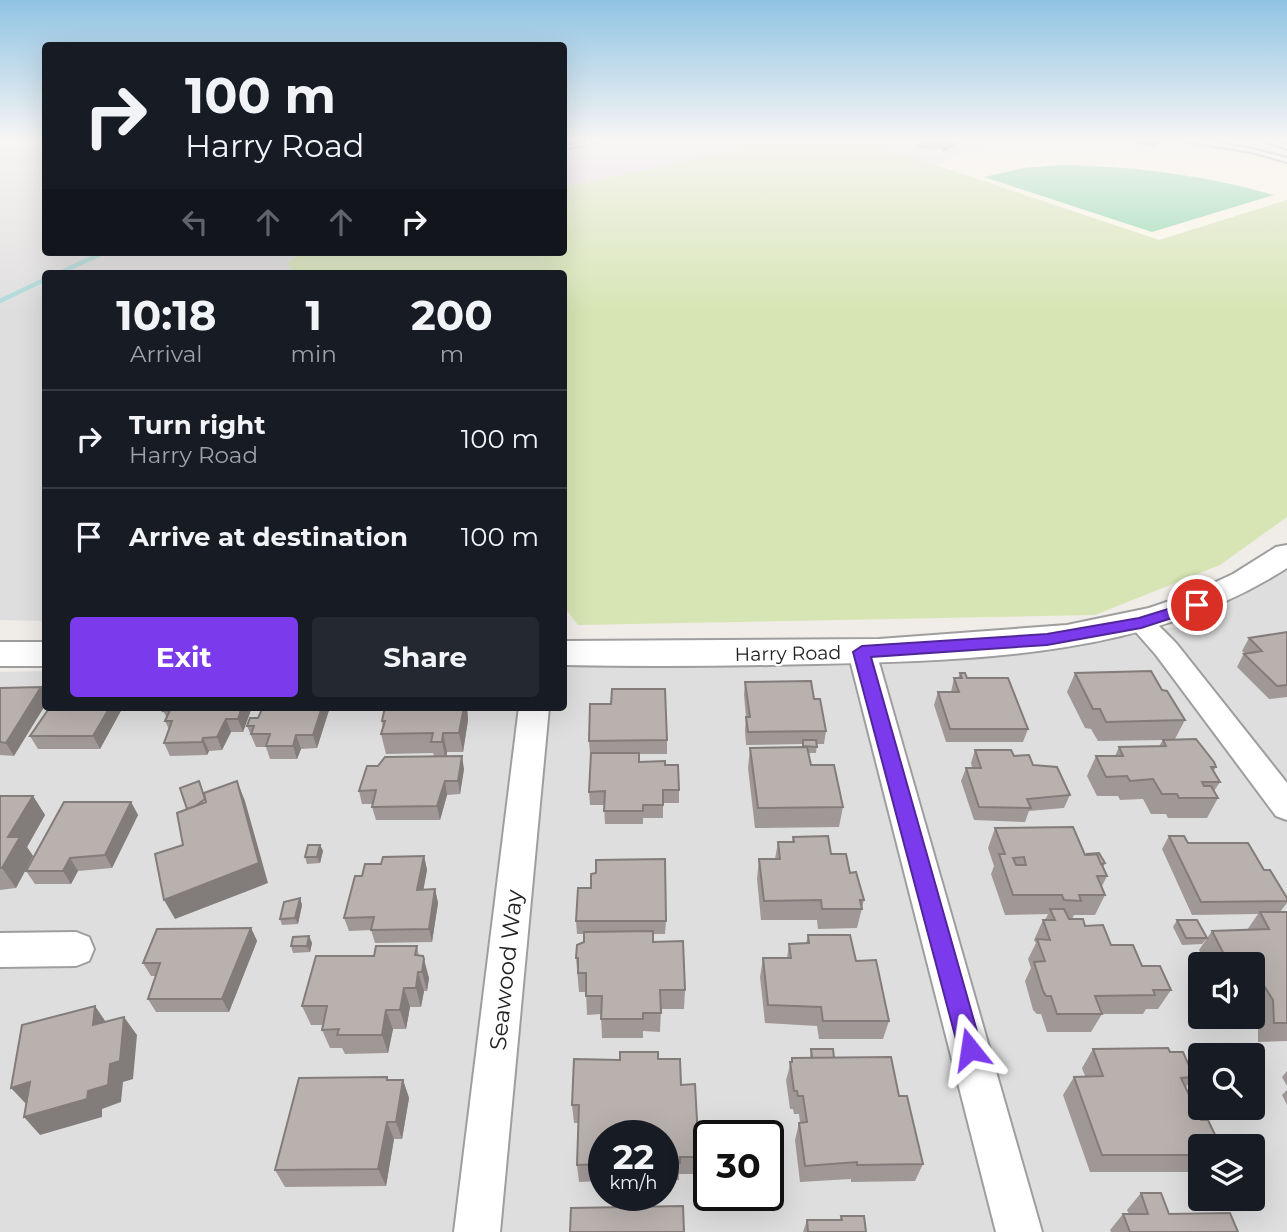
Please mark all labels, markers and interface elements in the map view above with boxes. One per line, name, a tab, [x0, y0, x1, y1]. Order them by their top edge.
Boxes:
text: 100 m	[185, 66, 336, 125]
icon: right	[70, 70, 161, 161]
text: Harry Road	[185, 126, 365, 165]
icon: left	[176, 203, 214, 241]
icon: ahead	[249, 203, 287, 241]
icon: ahead	[322, 203, 360, 241]
icon: right	[395, 203, 433, 241]
text: 10:18	[116, 289, 216, 341]
text: 1	[305, 289, 322, 341]
text: 200	[411, 289, 493, 341]
text: Arrival	[130, 340, 203, 368]
text: min	[291, 340, 337, 368]
text: m	[440, 340, 464, 368]
text: Turn right	[129, 409, 265, 441]
icon: right	[70, 420, 108, 458]
text: 100 m	[461, 423, 539, 455]
text: Harry Road	[129, 441, 258, 469]
icon: arrive	[70, 518, 108, 556]
text: Arrive at destination	[129, 521, 408, 553]
text: 100 m	[461, 521, 539, 553]
pin	[1167, 575, 1227, 635]
icon: arrive	[1178, 586, 1216, 624]
button: Exit	[70, 617, 298, 697]
button: Share	[312, 617, 539, 697]
street label: Harry Road	[735, 641, 841, 666]
street label: Seawood Way	[484, 888, 528, 1052]
map controls	[1188, 952, 1265, 1211]
button: sound	[1188, 952, 1265, 1029]
position arrow	[933, 1012, 1007, 1086]
button: search	[1188, 1043, 1265, 1120]
speed limit sign: 30	[693, 1120, 784, 1211]
button: layers	[1188, 1134, 1265, 1211]
text: 22	[613, 1135, 654, 1178]
text: km/h	[609, 1172, 658, 1194]

